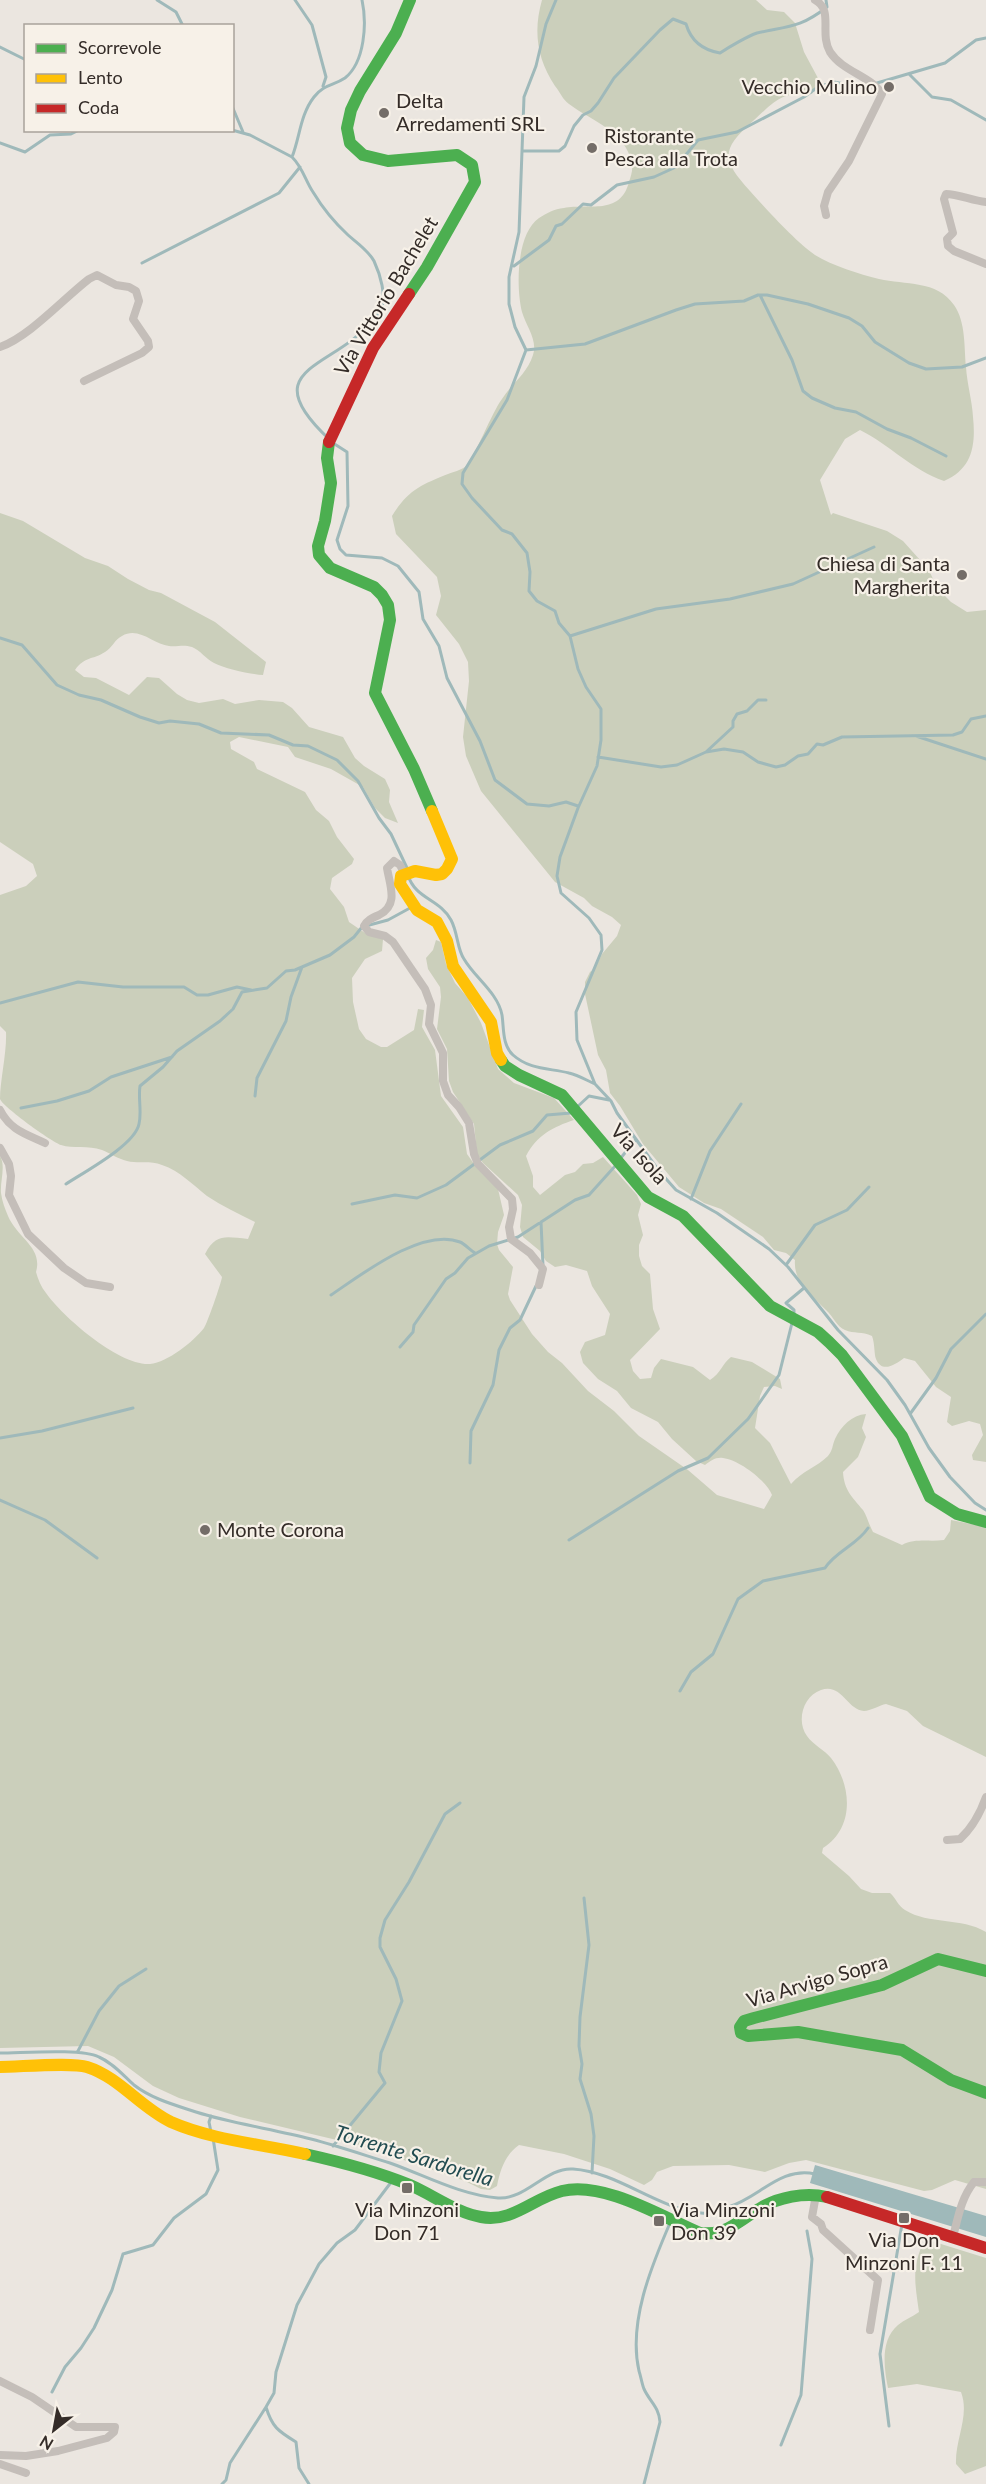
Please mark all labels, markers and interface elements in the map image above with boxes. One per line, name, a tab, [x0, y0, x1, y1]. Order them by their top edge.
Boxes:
legend	[24, 24, 234, 132]
text: Scorrevole	[78, 36, 161, 58]
text: Lento	[78, 66, 123, 88]
place label: Vecchio Mulino	[742, 74, 877, 98]
marker: Vecchio Mulino	[882, 80, 896, 94]
place label: Delta Arredamenti SRL	[396, 88, 544, 135]
text: Coda	[78, 96, 119, 118]
marker: Delta Arredamenti SRL	[377, 106, 391, 120]
place label: Ristorante Pesca alla Trota	[604, 123, 738, 170]
marker: Ristorante Pesca alla Trota	[585, 141, 599, 155]
street label: Via Vittorio Bachelet	[328, 212, 442, 379]
place label: Chiesa di Santa Margherita	[817, 551, 950, 598]
marker: Chiesa di Santa Margherita	[955, 568, 969, 582]
street label: Via Isola	[606, 1118, 673, 1189]
place label: Monte Corona	[217, 1517, 344, 1541]
marker: Monte Corona	[198, 1523, 212, 1537]
street label: Via Arvigo Sopra	[743, 1948, 890, 2012]
water label: Torrente Sardorella	[332, 2119, 497, 2191]
marker: Via Minzoni Don 71	[400, 2181, 414, 2195]
place label: Via Minzoni Don 71	[355, 2197, 459, 2244]
place label: Via Minzoni Don 39	[671, 2197, 775, 2244]
marker: Via Don Minzoni F. 11	[897, 2211, 911, 2225]
marker: Via Minzoni Don 39	[652, 2214, 666, 2228]
place label: Via Don Minzoni F. 11	[845, 2227, 963, 2274]
north arrow	[24, 2400, 84, 2460]
text: N	[36, 2432, 56, 2455]

